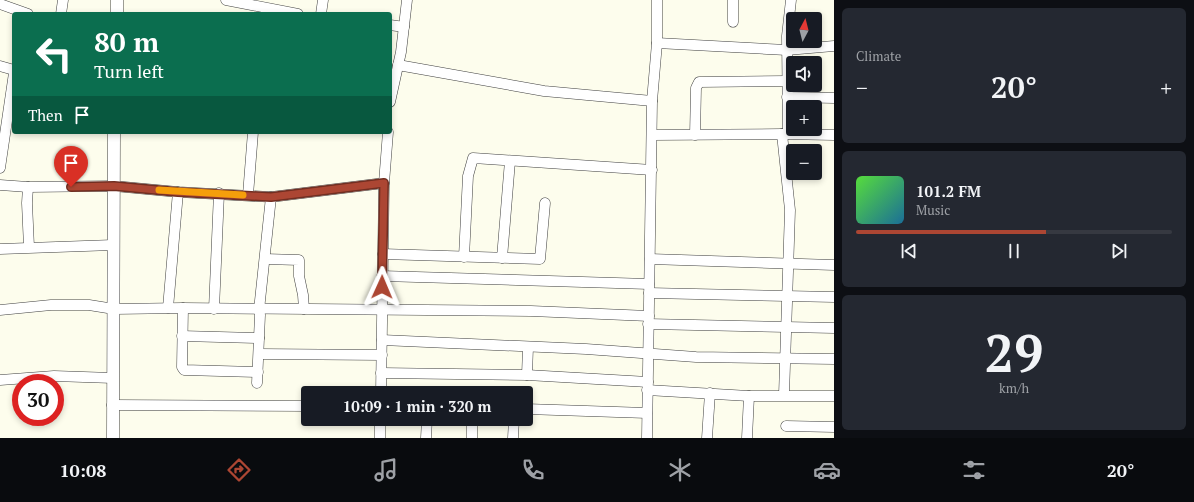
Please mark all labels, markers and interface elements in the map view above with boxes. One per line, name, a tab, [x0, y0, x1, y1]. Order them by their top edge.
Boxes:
north arrow	[786, 12, 822, 48]
map controls	[786, 12, 822, 180]
text: 80 m	[94, 23, 159, 60]
icon: left	[28, 28, 80, 80]
text: Climate	[856, 47, 901, 65]
button: sound	[786, 56, 822, 92]
text: Turn left	[94, 59, 164, 83]
text: 20°	[991, 67, 1037, 107]
text: −	[856, 73, 868, 102]
text: +	[1160, 73, 1172, 102]
button: +	[786, 100, 822, 136]
icon: arrive	[71, 104, 93, 126]
text: Then	[28, 105, 63, 125]
button: −	[786, 144, 822, 180]
pin	[54, 146, 88, 187]
icon: arrive	[60, 152, 82, 174]
text: 101.2 FM	[916, 181, 981, 201]
text: Music	[916, 201, 950, 219]
icon: previous	[898, 240, 920, 262]
icon: pause	[1003, 240, 1025, 262]
icon: next	[1108, 240, 1130, 262]
position arrow	[361, 266, 403, 308]
text: 29	[985, 318, 1043, 387]
speed limit sign: 30	[12, 374, 64, 426]
text: km/h	[999, 379, 1029, 397]
text: 10:09 · 1 min · 320 m	[343, 396, 491, 416]
icon: directions	[225, 456, 253, 484]
icon: music	[372, 456, 400, 484]
icon: phone	[519, 456, 547, 484]
icon: climate	[666, 456, 694, 484]
icon: car	[813, 456, 841, 484]
icon: filters	[960, 456, 988, 484]
text: 10:08	[59, 458, 106, 482]
text: 20°	[1107, 458, 1134, 482]

